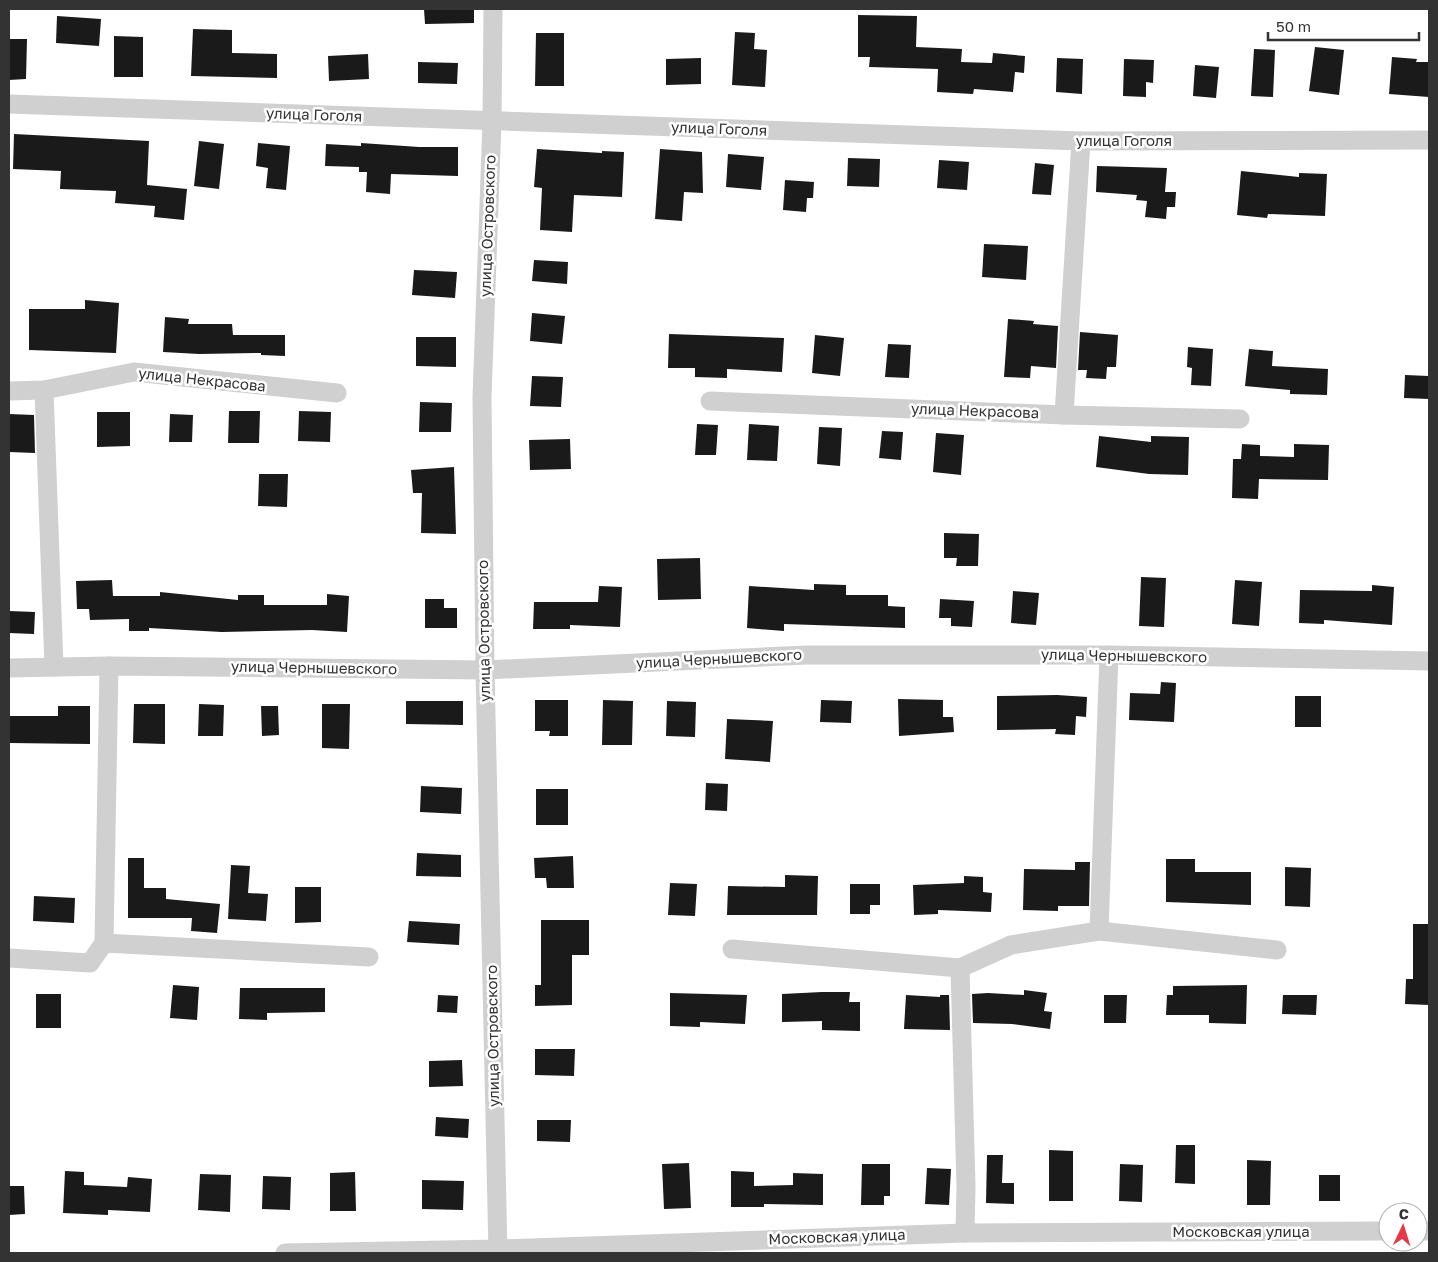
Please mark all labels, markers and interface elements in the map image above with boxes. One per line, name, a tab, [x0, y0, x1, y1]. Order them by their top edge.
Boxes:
scale bar	[1268, 10, 1419, 42]
text: 50 m	[1276, 17, 1311, 35]
street label: улица Гоголя	[266, 103, 363, 125]
street label: улица Гоголя	[671, 117, 768, 139]
street label: улица Гоголя	[1076, 131, 1172, 149]
street label: улица Островского	[476, 155, 498, 297]
street label: улица Некрасова	[137, 363, 267, 395]
street label: улица Некрасова	[911, 399, 1039, 421]
street label: улица Островского	[473, 560, 493, 702]
street label: улица Чернышевского	[635, 645, 802, 671]
street label: улица Чернышевского	[1041, 645, 1207, 665]
street label: улица Чернышевского	[231, 657, 397, 677]
street label: улица Островского	[482, 965, 502, 1107]
north arrow	[1378, 1202, 1428, 1252]
text: С	[1398, 1205, 1410, 1222]
street label: Московская улица	[1172, 1222, 1310, 1240]
street label: Московская улица	[768, 1225, 906, 1247]

